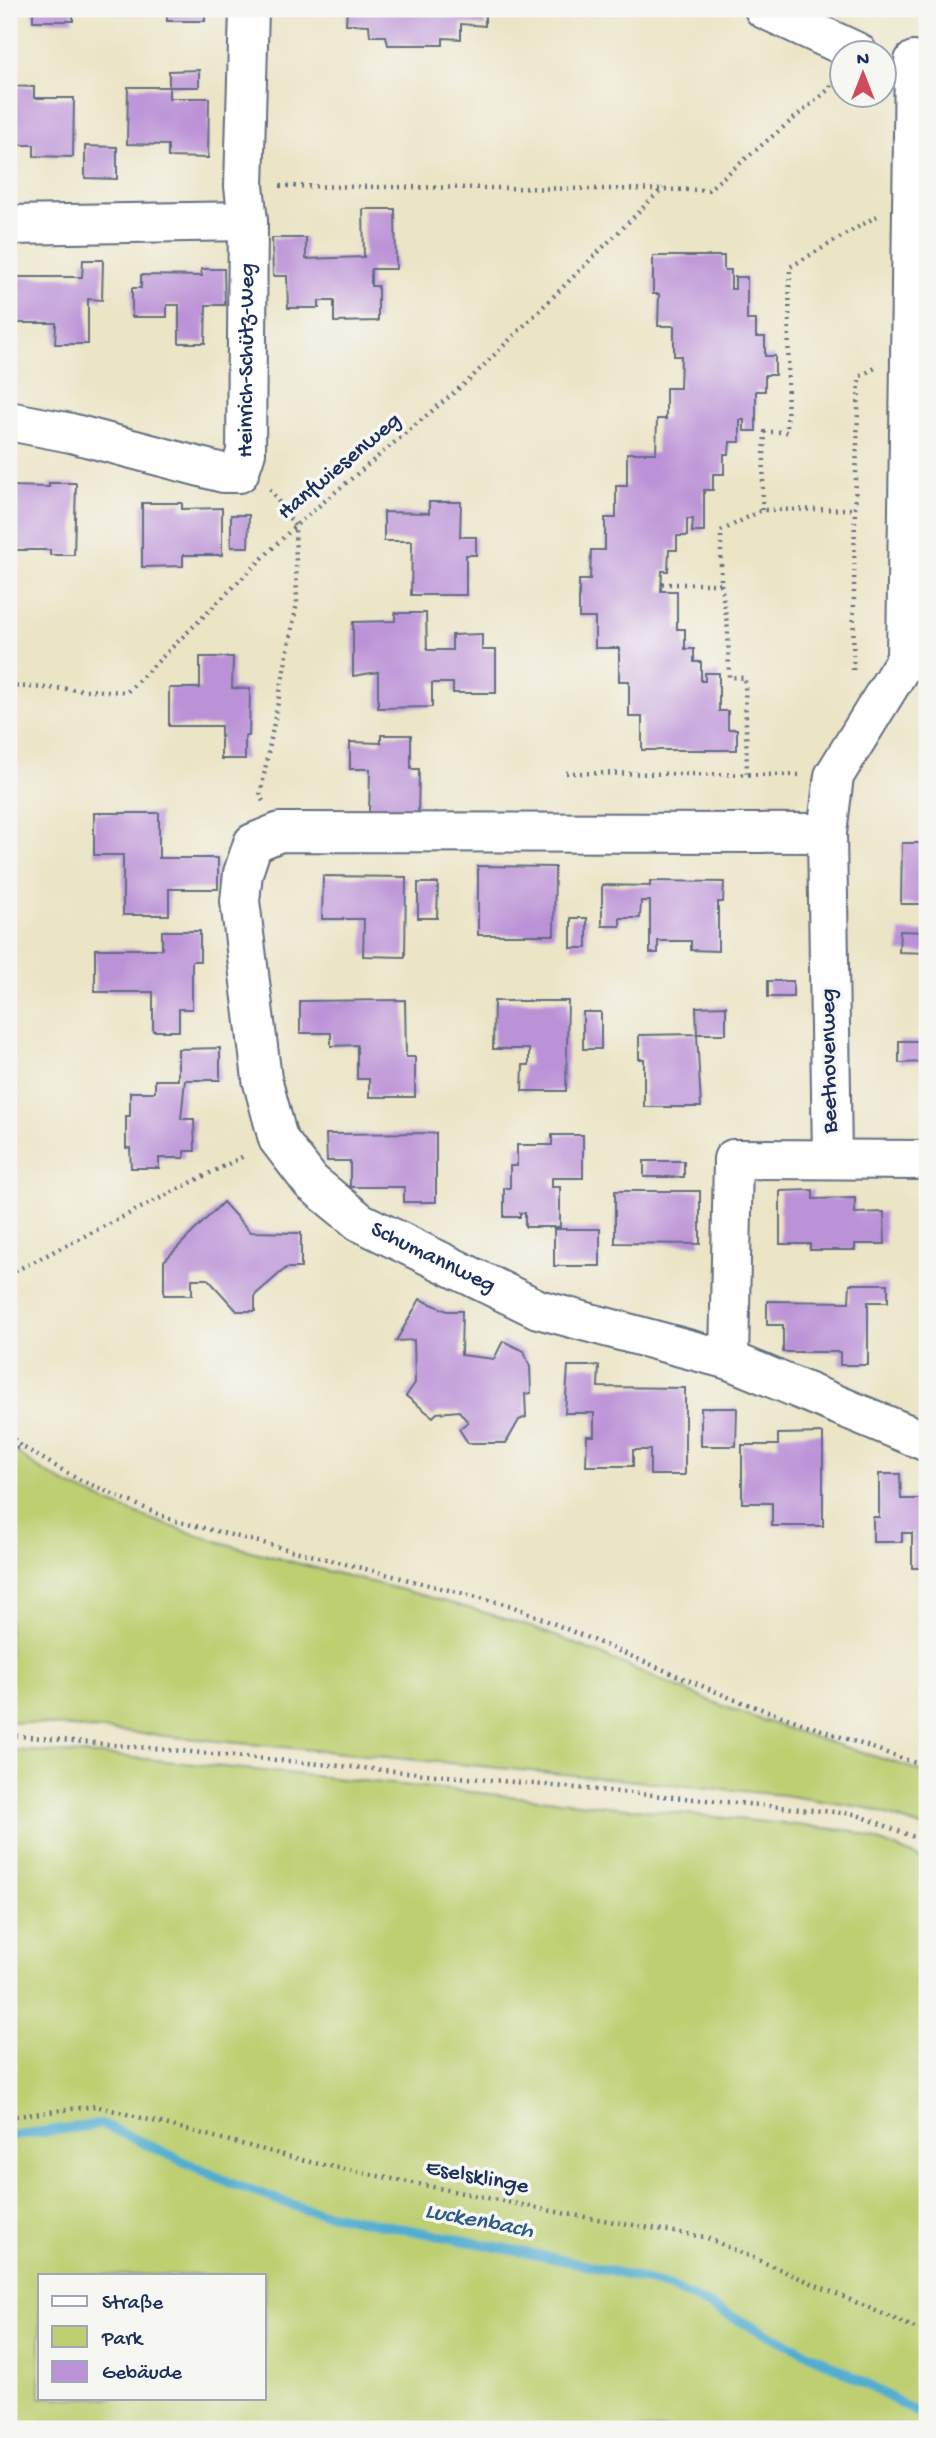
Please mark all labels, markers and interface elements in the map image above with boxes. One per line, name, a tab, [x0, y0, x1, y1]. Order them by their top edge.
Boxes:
north arrow	[828, 38, 898, 108]
text: N	[857, 49, 869, 72]
street label: Heinrich-Schütz-Weg	[232, 263, 261, 458]
street label: Hanfwiesenweg	[273, 408, 407, 526]
street label: Beethovenweg	[815, 988, 845, 1135]
street label: Schumannweg	[366, 1216, 500, 1300]
street label: Eselsklinge	[423, 2155, 532, 2201]
water label: Luckenbach	[422, 2197, 537, 2247]
legend	[38, 2274, 266, 2400]
text: Straße	[102, 2292, 164, 2317]
text: Park	[101, 2328, 145, 2353]
text: Gebäude	[102, 2362, 183, 2387]

